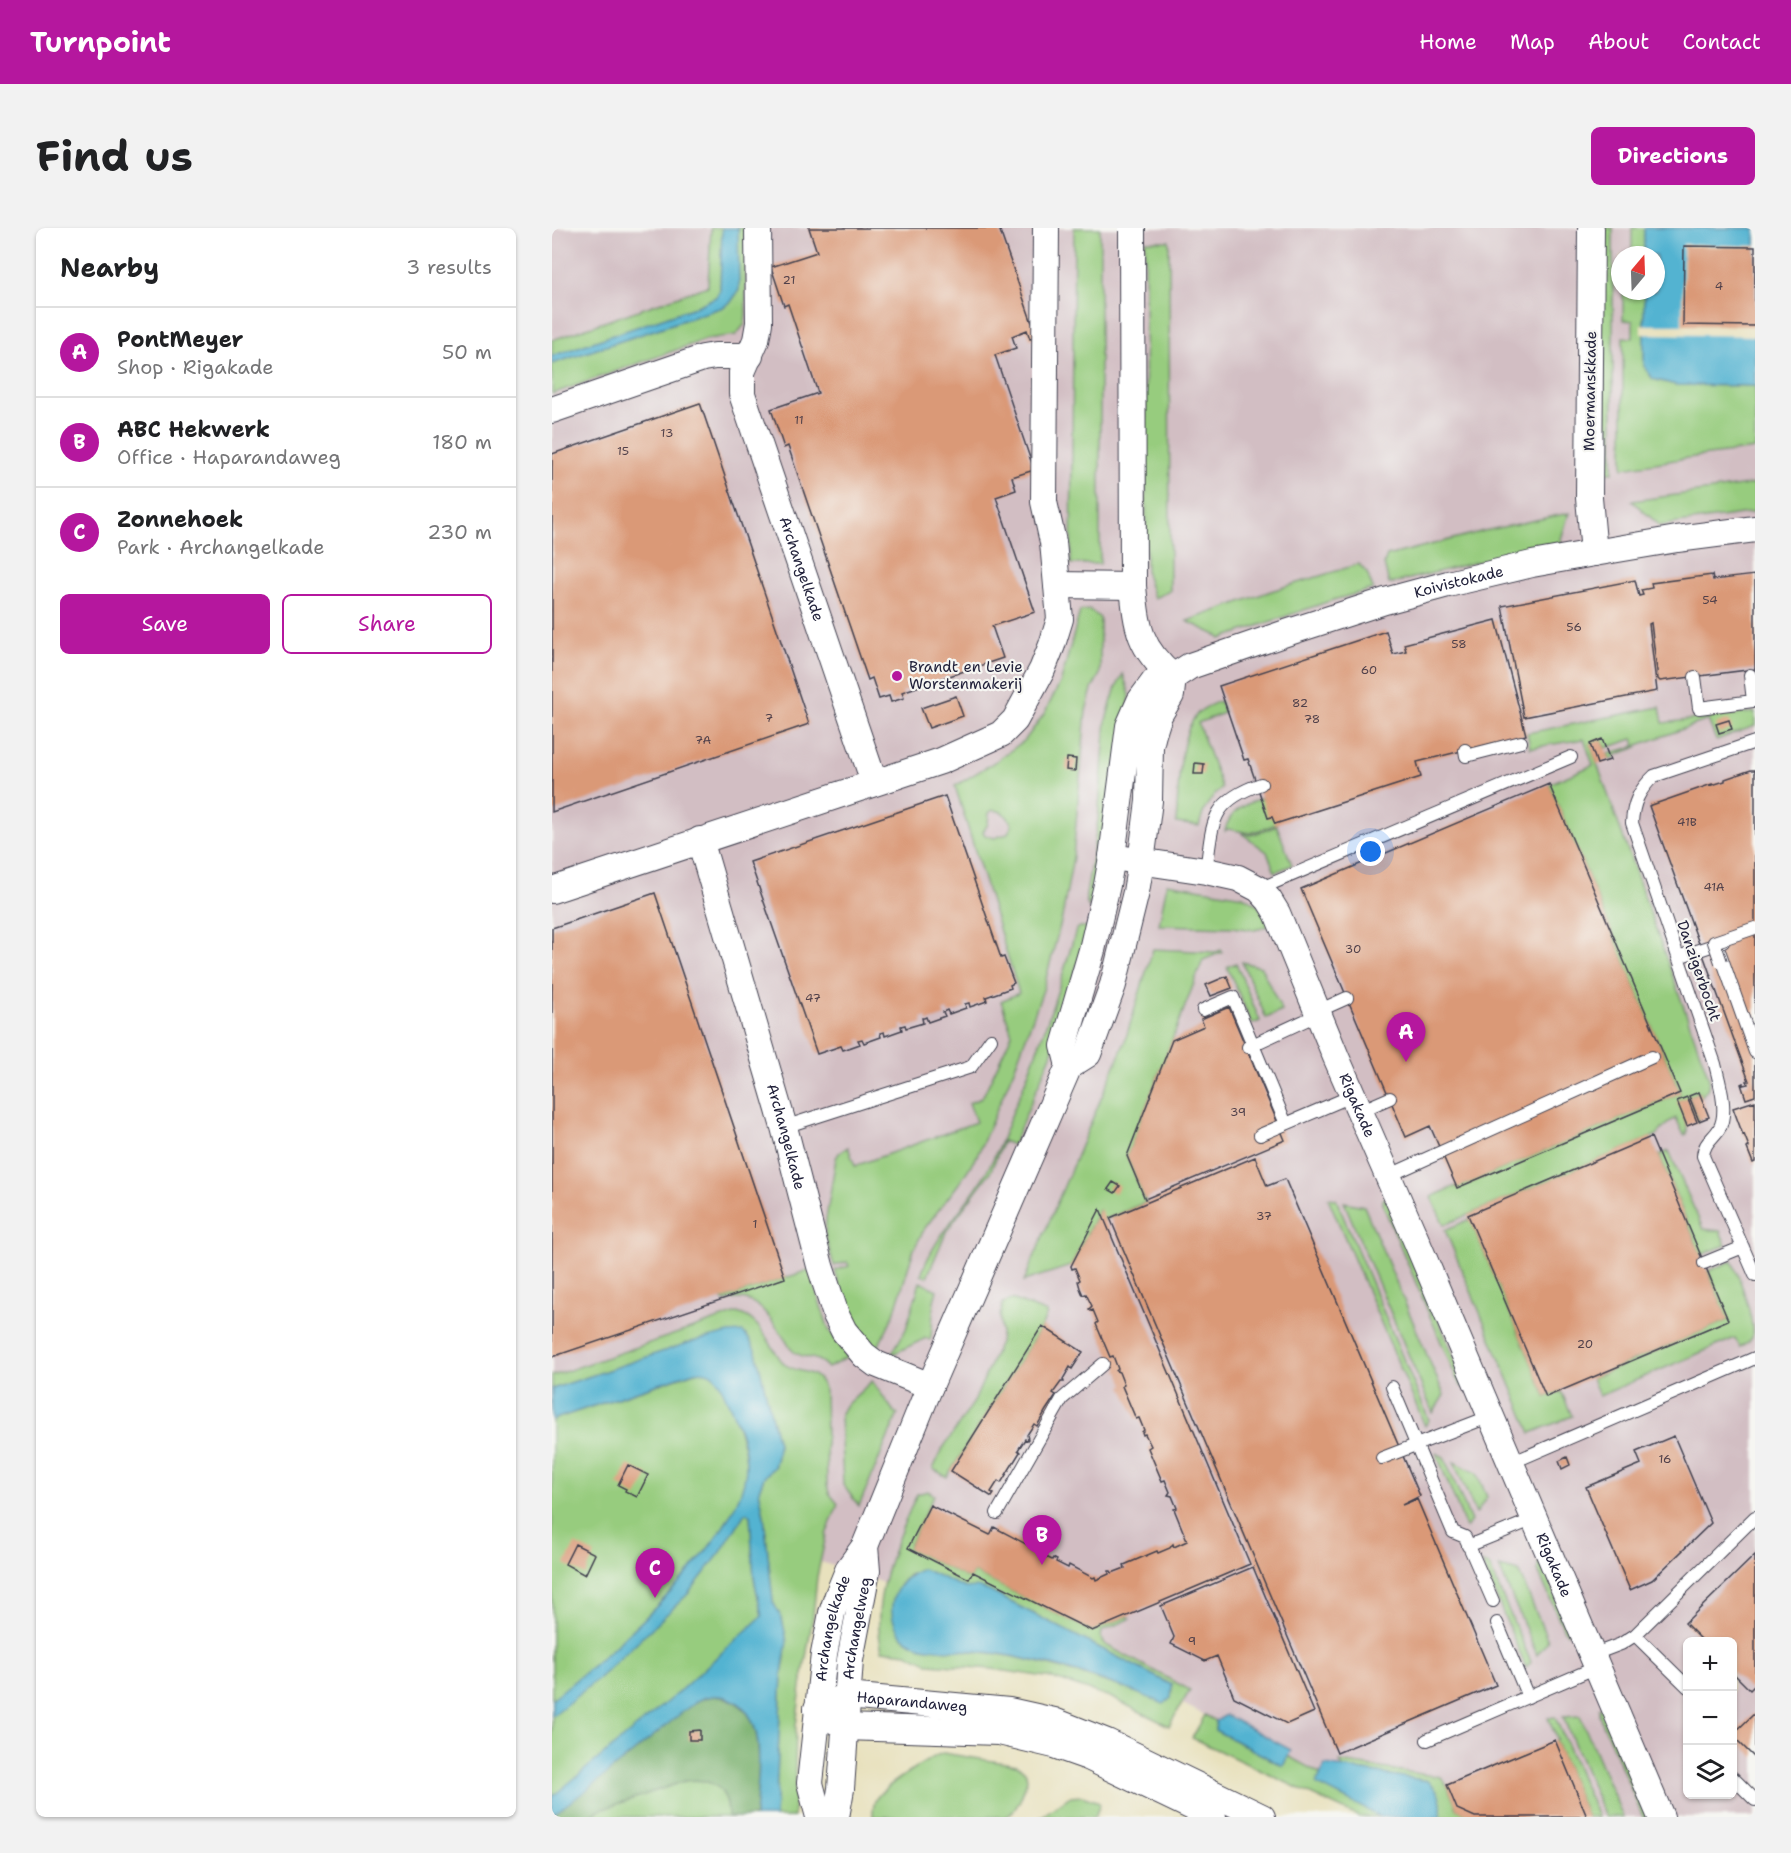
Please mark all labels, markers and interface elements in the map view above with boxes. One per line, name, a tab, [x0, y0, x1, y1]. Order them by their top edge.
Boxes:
text: Turnpoint	[30, 23, 171, 61]
text: Home	[1419, 28, 1477, 56]
text: Map	[1510, 28, 1555, 56]
text: About	[1588, 28, 1649, 56]
text: Contact	[1682, 28, 1761, 56]
button: Directions	[1591, 127, 1755, 185]
text: Find us	[36, 128, 193, 184]
north arrow	[1611, 246, 1665, 300]
text: Nearby	[60, 250, 159, 285]
text: 3 results	[406, 254, 492, 280]
house number: 21	[783, 272, 795, 288]
house number: 4	[1715, 278, 1723, 294]
text: PontMeyer	[117, 325, 243, 354]
street label: Moermanskkade	[1579, 331, 1601, 451]
text: A	[72, 339, 87, 365]
text: 50 m	[442, 339, 492, 365]
text: Shop · Rigakade	[117, 354, 274, 380]
house number: 11	[794, 412, 804, 428]
text: ABC Hekwerk	[117, 415, 270, 444]
house number: 13	[661, 425, 673, 441]
text: B	[73, 429, 86, 455]
text: 180 m	[432, 429, 492, 455]
house number: 15	[617, 443, 629, 459]
text: Office · Haparandaweg	[117, 444, 341, 470]
text: Zonnehoek	[117, 505, 243, 534]
street label: Archangelkade	[774, 514, 829, 624]
text: C	[73, 519, 86, 545]
text: 230 m	[427, 519, 492, 545]
text: Park · Archangelkade	[117, 534, 325, 560]
street label: Koivistokade	[1412, 561, 1505, 603]
house number: 54	[1702, 592, 1718, 608]
button: Save	[60, 594, 270, 654]
button: Share	[282, 594, 492, 654]
house number: 56	[1566, 619, 1582, 635]
house number: 58	[1451, 636, 1467, 652]
place label: Brandt en Levie Worstenmakerij	[909, 657, 1023, 694]
house number: 60	[1361, 662, 1377, 678]
marker: Brandt en Levie Worstenmakerij	[890, 669, 904, 683]
house number: 82	[1292, 695, 1308, 711]
house number: 7	[765, 710, 773, 726]
house number: 78	[1304, 711, 1320, 727]
house number: 7A	[695, 732, 712, 748]
house number: 41B	[1677, 814, 1697, 830]
your location	[1356, 837, 1385, 866]
house number: 41A	[1703, 879, 1725, 895]
street label: Danzigerbocht	[1672, 918, 1726, 1024]
house number: 30	[1345, 941, 1361, 957]
house number: 47	[805, 990, 821, 1006]
pin: A	[1386, 1012, 1426, 1062]
street label: Rigakade	[1334, 1070, 1380, 1141]
street label: Archangelkade	[762, 1081, 810, 1192]
house number: 39	[1230, 1104, 1246, 1120]
house number: 37	[1256, 1208, 1272, 1224]
house number: 1	[752, 1216, 758, 1232]
house number: 20	[1577, 1336, 1593, 1352]
house number: 16	[1658, 1451, 1672, 1467]
pin: B	[1022, 1516, 1062, 1565]
street label: Rigakade	[1531, 1530, 1576, 1600]
pin: C	[636, 1548, 674, 1598]
street label: Archangelkade	[811, 1572, 855, 1682]
street label: Archangelweg	[839, 1575, 876, 1680]
house number: 9	[1188, 1633, 1196, 1649]
map controls	[1683, 1637, 1737, 1799]
button: +	[1683, 1637, 1737, 1691]
street label: Haparandaweg	[856, 1687, 968, 1717]
button: −	[1683, 1691, 1737, 1745]
button: layers	[1683, 1745, 1737, 1799]

